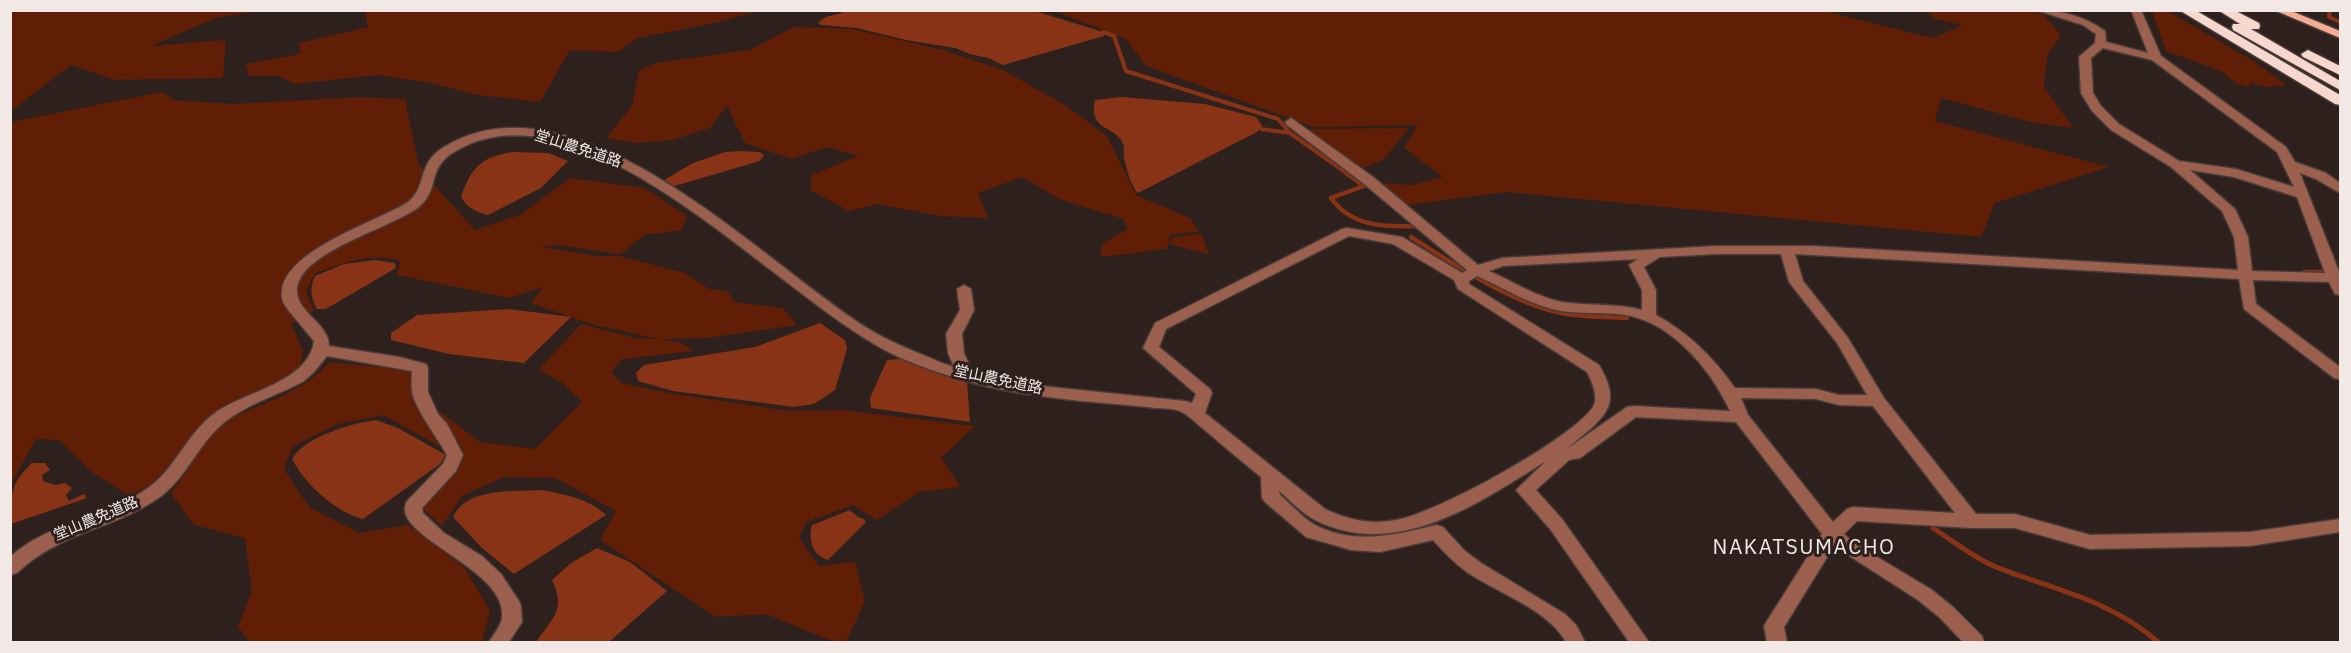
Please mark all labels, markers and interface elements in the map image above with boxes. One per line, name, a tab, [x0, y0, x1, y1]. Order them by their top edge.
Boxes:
street label: 堂山農免道路	[532, 127, 624, 171]
street label: 堂山農免道路	[952, 362, 1044, 398]
street label: 堂山農免道路	[51, 493, 141, 545]
district label: NAKATSUMACHO	[1713, 535, 1895, 561]

